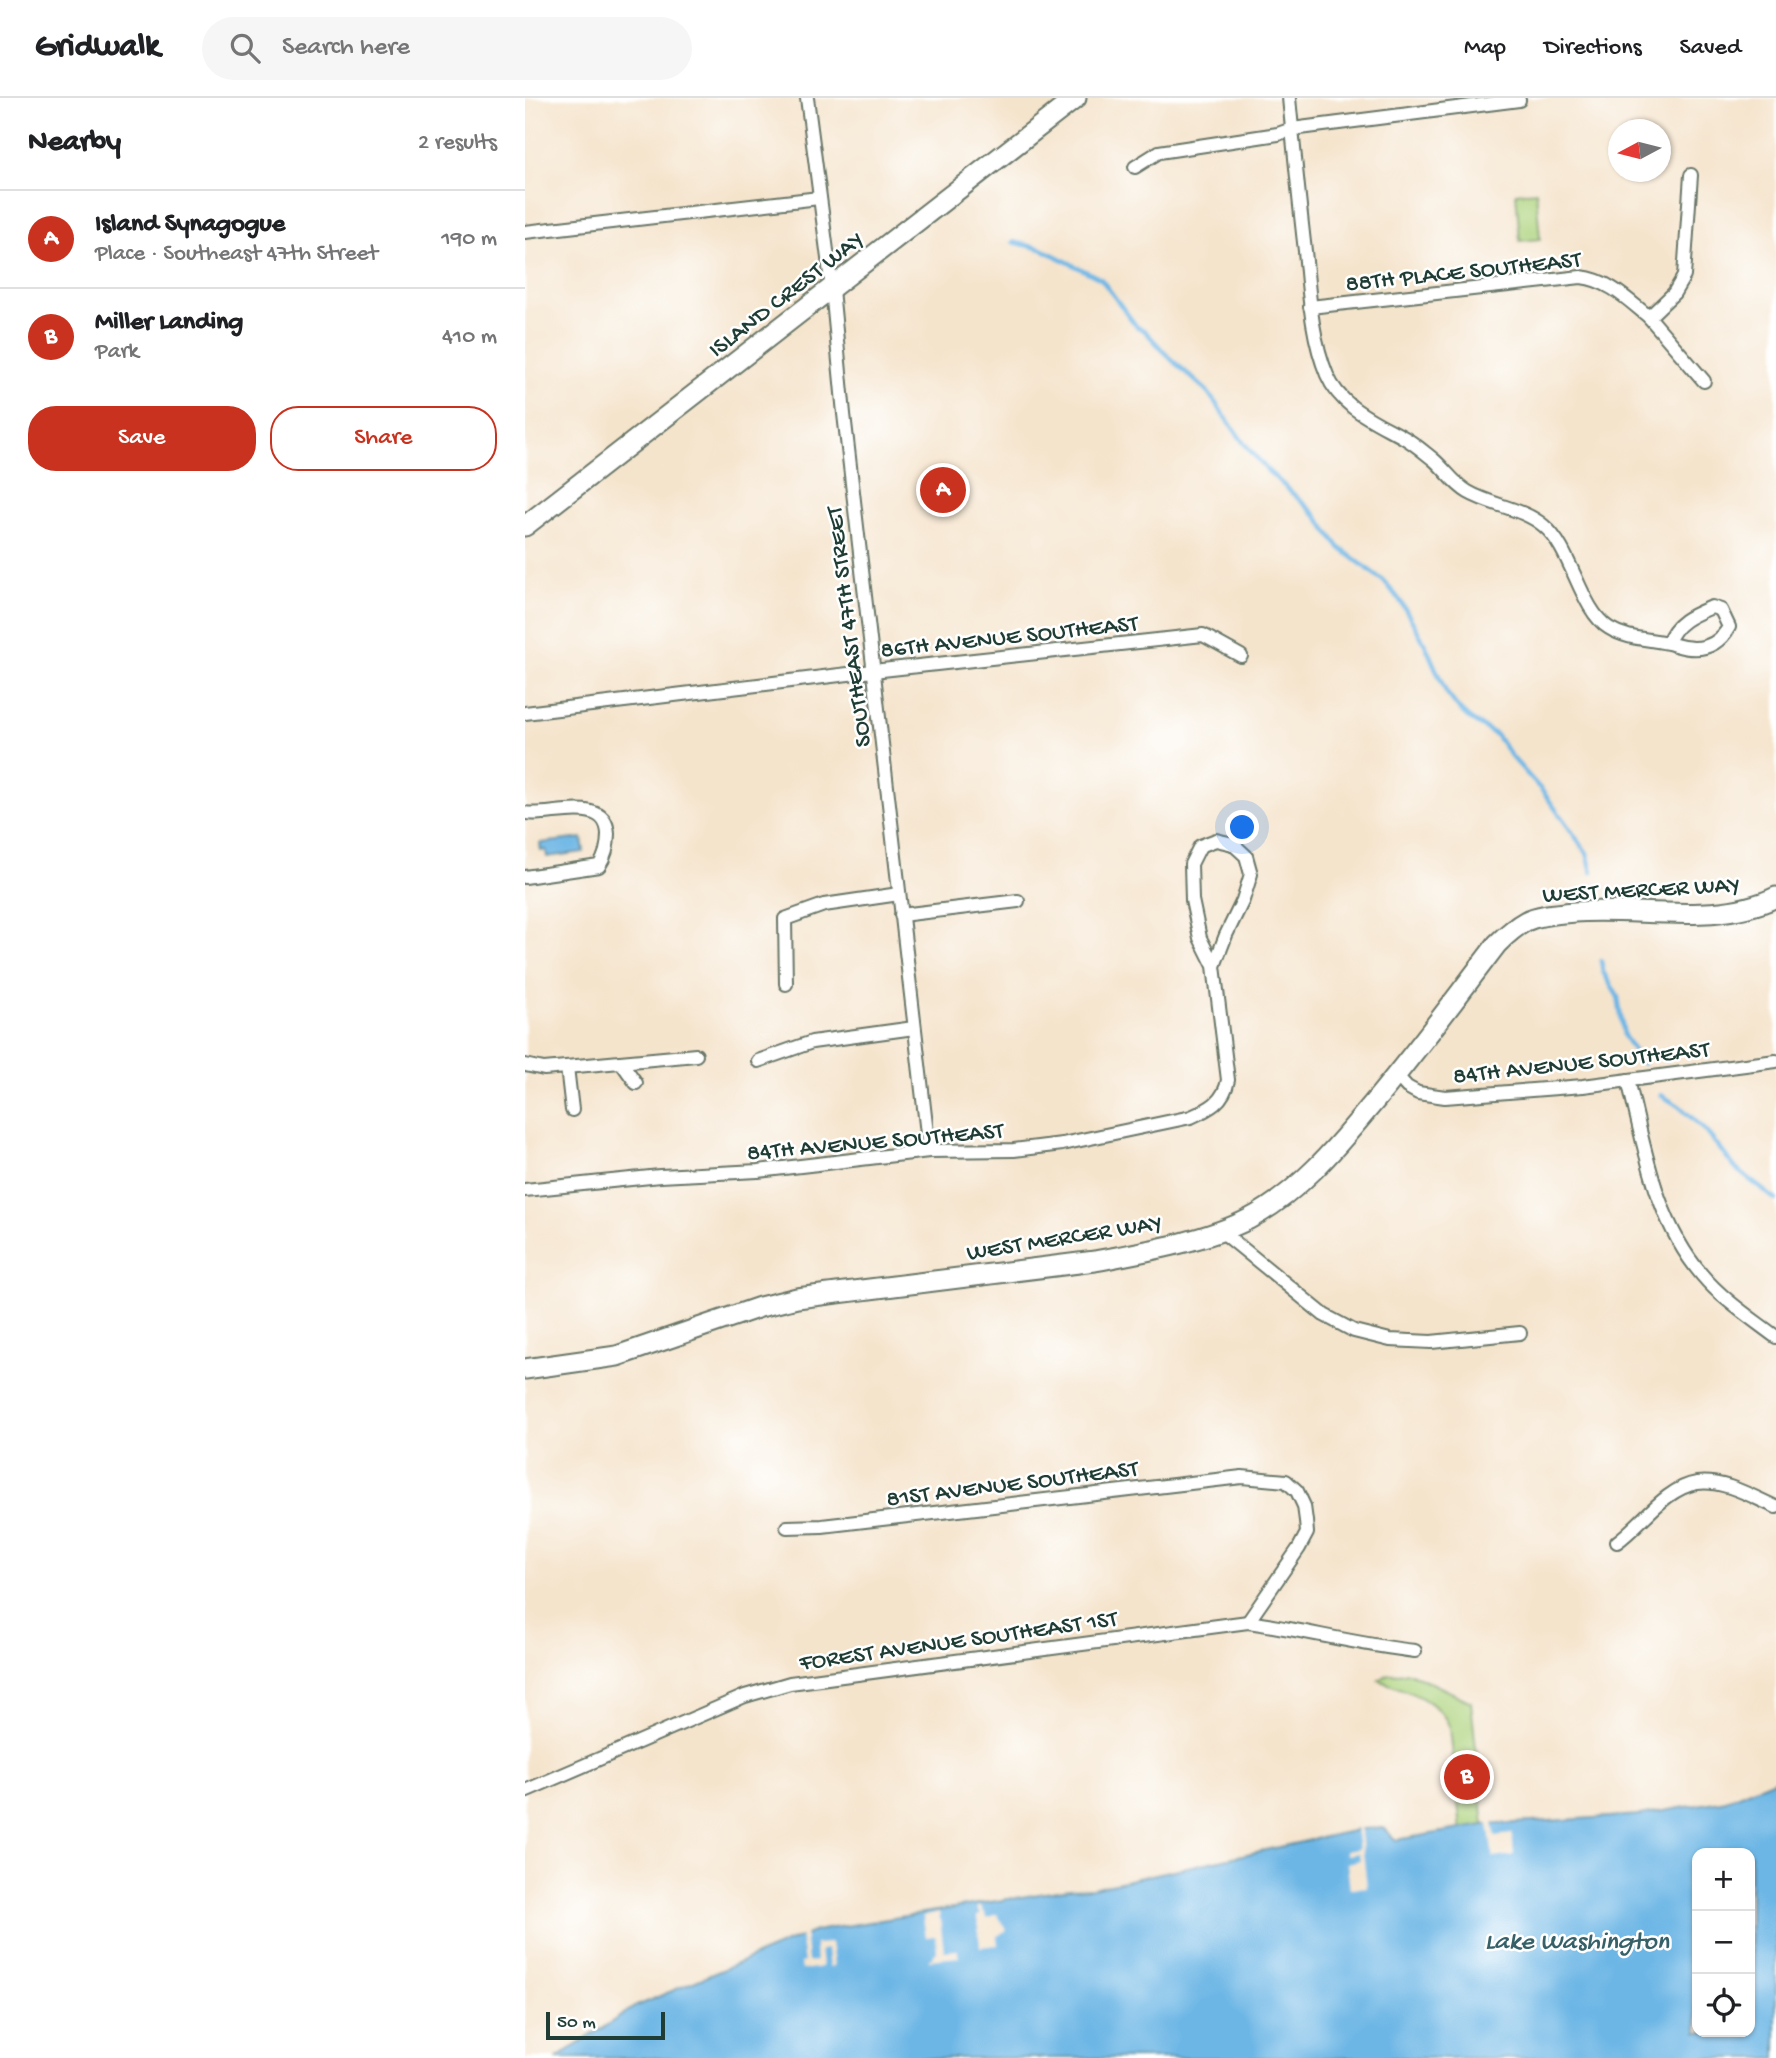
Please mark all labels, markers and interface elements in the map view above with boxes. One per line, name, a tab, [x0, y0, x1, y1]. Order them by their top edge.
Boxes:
search box	[202, 17, 692, 80]
text: Gridwalk	[35, 29, 160, 67]
icon: search	[226, 29, 264, 67]
text: Search here	[282, 33, 410, 64]
text: Map	[1464, 34, 1506, 63]
text: Directions	[1544, 34, 1642, 63]
text: Saved	[1680, 34, 1741, 63]
north arrow	[1608, 119, 1671, 182]
text: Nearby	[28, 126, 121, 161]
text: 2 results	[418, 130, 497, 157]
text: Island Synagogue	[95, 210, 285, 241]
text: A	[44, 226, 58, 253]
text: 190 m	[441, 226, 497, 253]
street label: ISLAND CREST WAY	[704, 226, 871, 365]
text: Place · Southeast 47th Street	[95, 241, 378, 268]
street label: 88TH PLACE SOUTHEAST	[1344, 247, 1584, 300]
text: Miller Landing	[95, 308, 243, 339]
text: B	[45, 324, 57, 351]
text: 410 m	[442, 324, 497, 351]
text: Park	[95, 339, 139, 366]
button: Save	[28, 406, 256, 471]
button: Share	[270, 406, 497, 471]
pin: A	[920, 464, 966, 516]
street label: SOUTHEAST 47TH STREET	[821, 503, 880, 748]
street label: 86TH AVENUE SOUTHEAST	[879, 610, 1141, 666]
your location	[1225, 810, 1259, 844]
street label: WEST MERCER WAY	[1542, 872, 1741, 911]
street label: 84TH AVENUE SOUTHEAST	[1452, 1036, 1713, 1092]
street label: 84TH AVENUE SOUTHEAST	[746, 1118, 1007, 1169]
street label: WEST MERCER WAY	[965, 1210, 1164, 1269]
street label: 81ST AVENUE SOUTHEAST	[885, 1455, 1142, 1515]
street label: FOREST AVENUE SOUTHEAST 1ST	[797, 1606, 1121, 1679]
pin: B	[1444, 1751, 1490, 1803]
map controls	[1692, 1848, 1755, 2037]
button: +	[1692, 1848, 1755, 1911]
button: −	[1692, 1911, 1755, 1974]
water label: Lake Washington	[1485, 1928, 1670, 1959]
button: locate	[1692, 1974, 1755, 2037]
scale bar	[546, 2009, 665, 2041]
text: 50 m	[557, 2012, 596, 2035]

